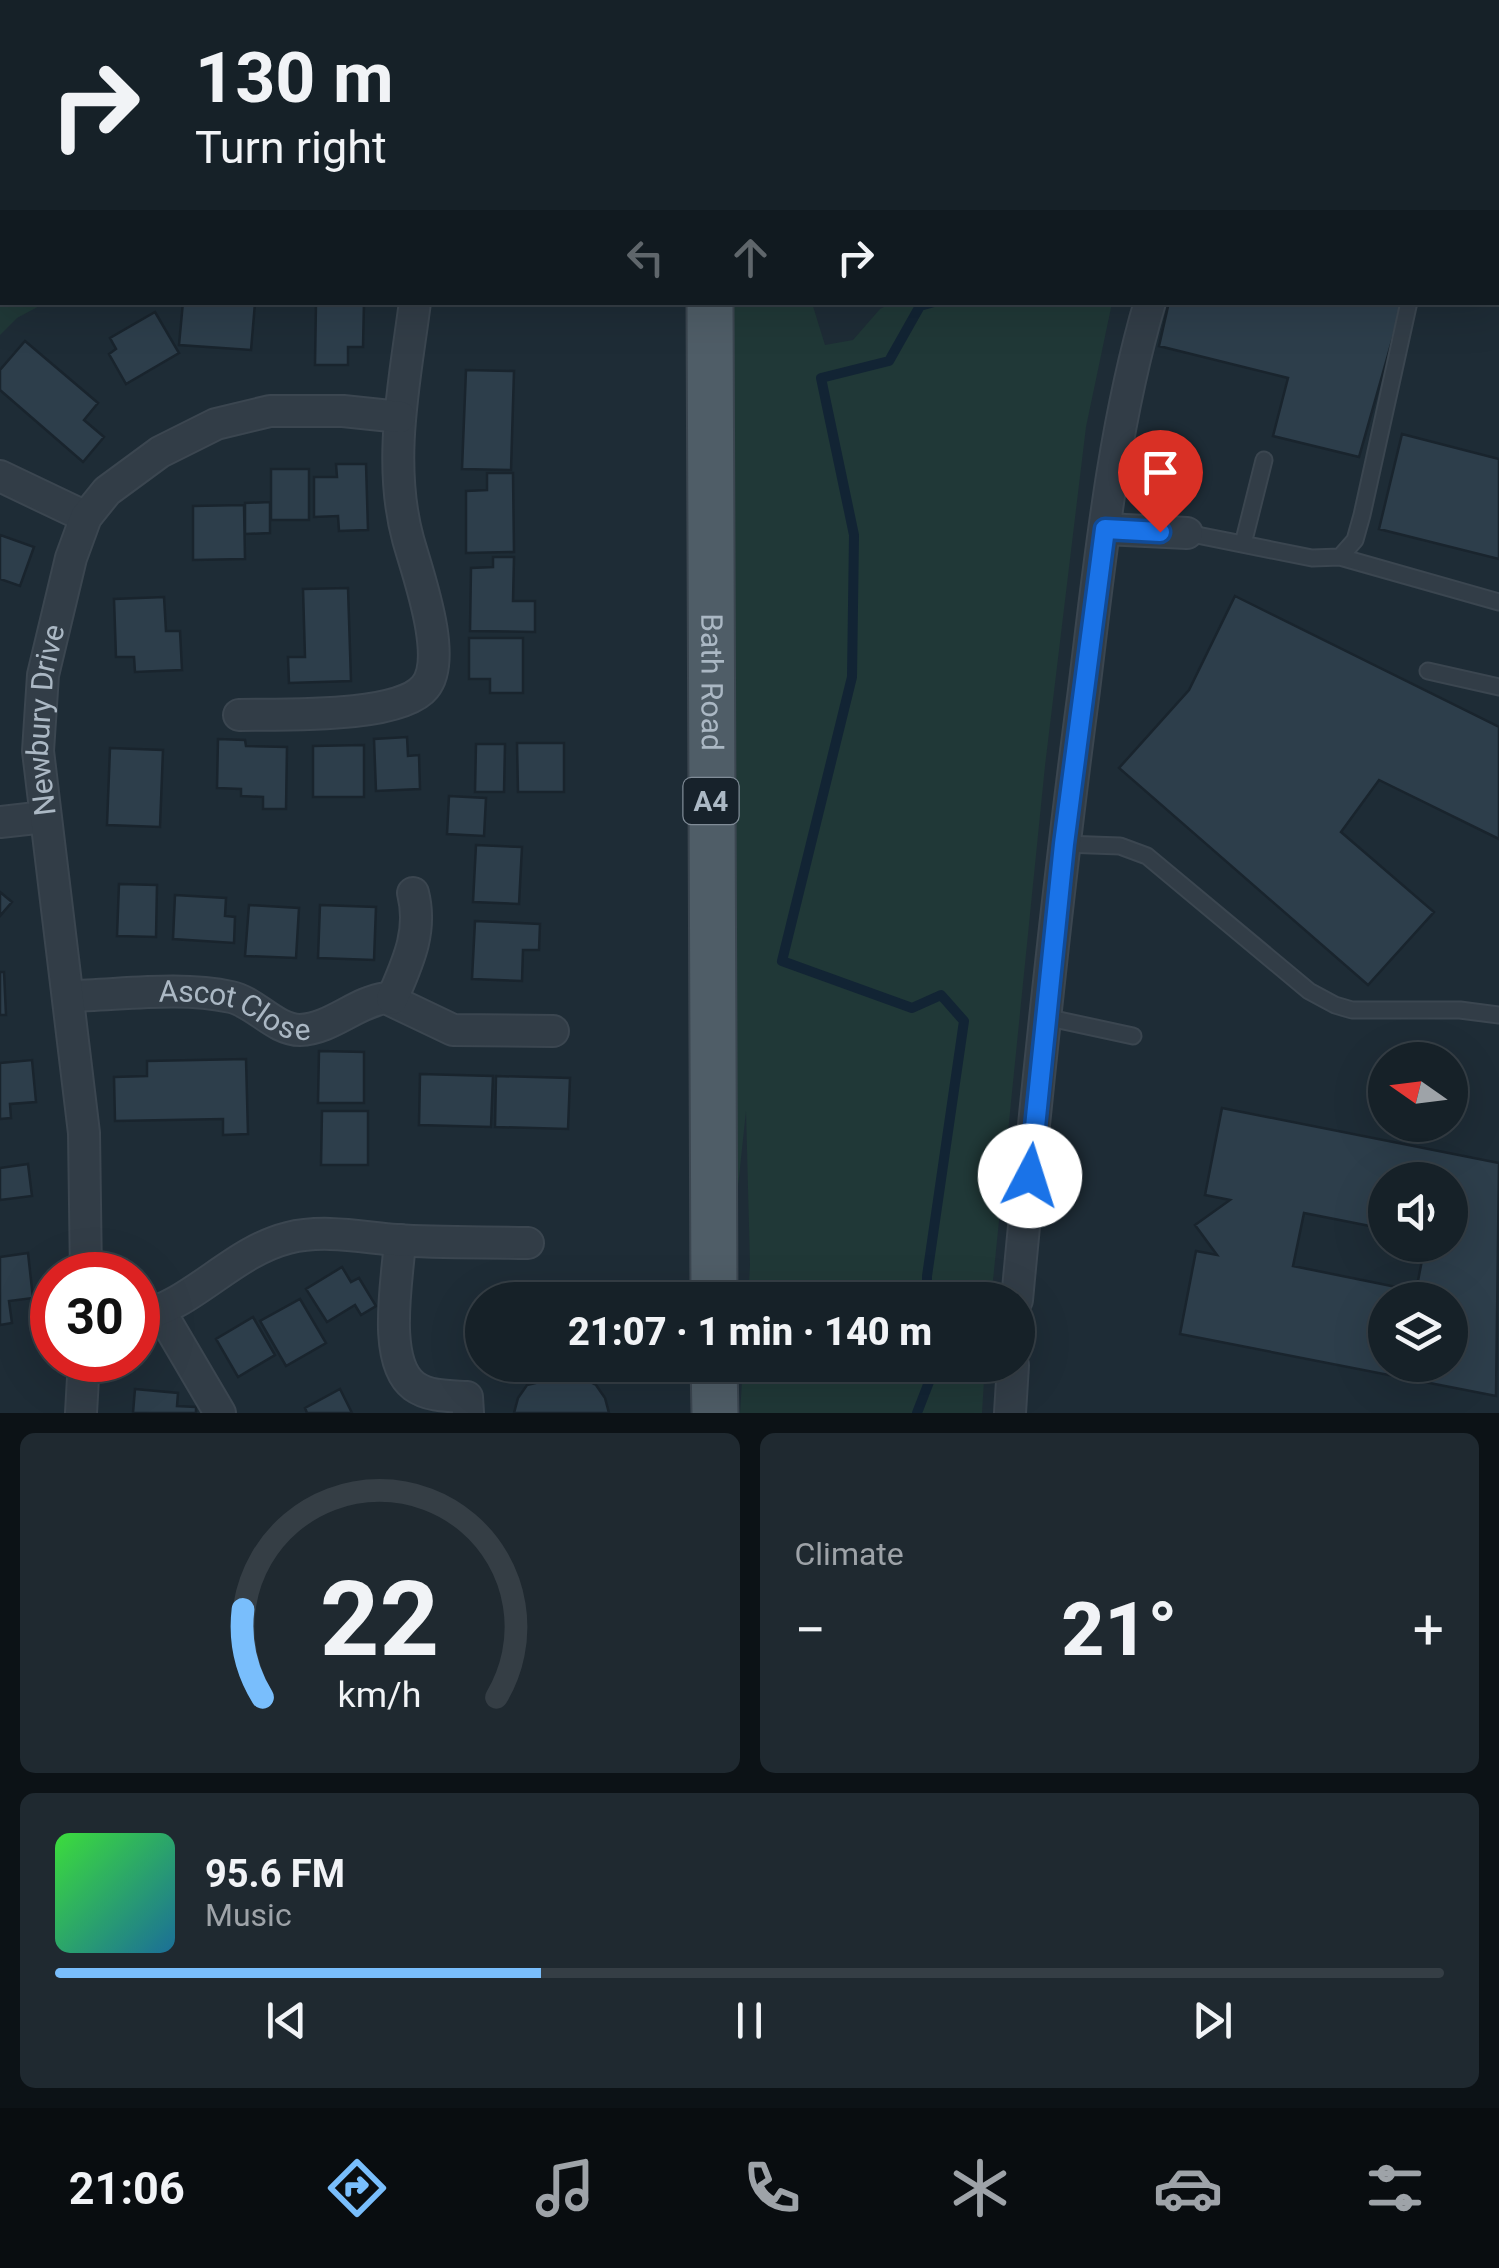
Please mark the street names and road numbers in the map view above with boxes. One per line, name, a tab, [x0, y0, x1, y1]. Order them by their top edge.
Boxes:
street label: Bath Road	[694, 613, 730, 751]
street label: Newbury Drive	[20, 621, 72, 818]
road number: A4	[684, 778, 738, 824]
street label: Ascot Close	[159, 974, 312, 1047]

